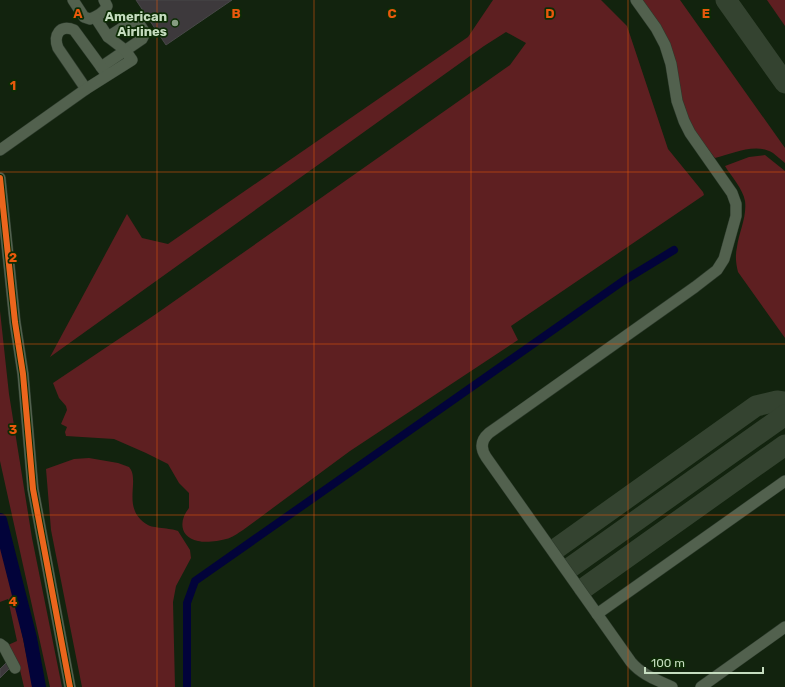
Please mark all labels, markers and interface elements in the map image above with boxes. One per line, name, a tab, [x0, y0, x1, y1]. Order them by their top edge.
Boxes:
text: A	[73, 6, 83, 21]
text: B	[231, 6, 241, 21]
text: C	[387, 6, 397, 21]
text: D	[545, 6, 555, 21]
text: E	[702, 6, 710, 21]
place label: American Airlines	[105, 9, 167, 39]
marker: American Airlines	[170, 18, 180, 28]
text: 1	[10, 78, 16, 93]
text: 2	[9, 250, 17, 265]
text: 3	[9, 422, 18, 437]
text: 4	[9, 594, 18, 609]
scale bar	[645, 649, 763, 675]
text: 100 m	[651, 656, 685, 670]

